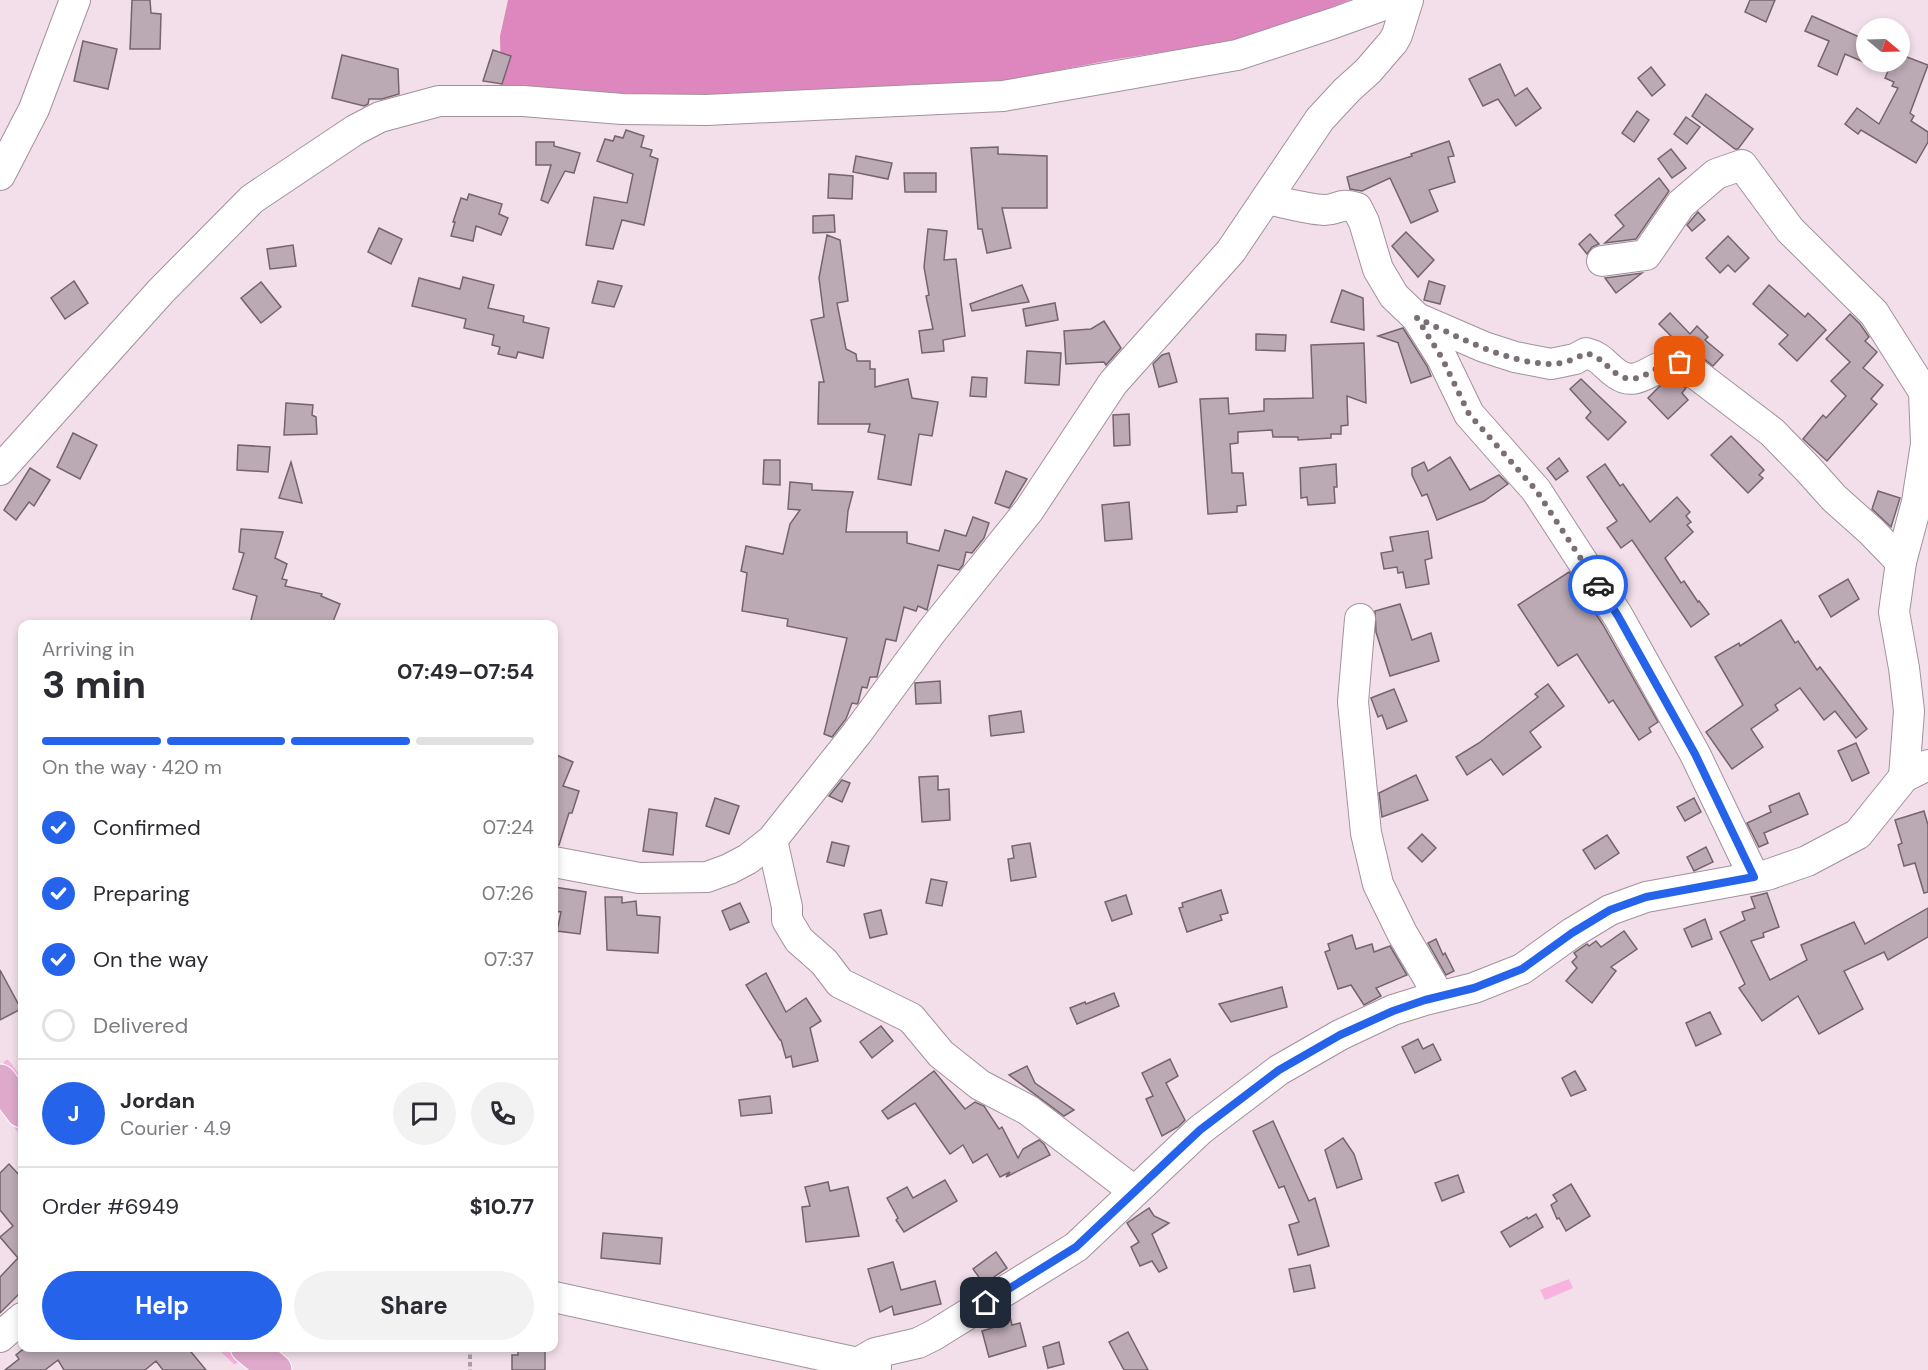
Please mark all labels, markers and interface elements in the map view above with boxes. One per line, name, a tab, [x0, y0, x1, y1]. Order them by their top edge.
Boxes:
north arrow	[1856, 18, 1910, 72]
map controls	[1856, 18, 1910, 72]
pin	[1654, 336, 1705, 387]
icon: bag	[1663, 345, 1696, 378]
courier	[1568, 555, 1628, 615]
icon: car	[1582, 569, 1615, 602]
text: Arriving in	[42, 636, 134, 662]
text: 07:49–07:54	[397, 657, 534, 686]
text: 3 min	[42, 659, 146, 710]
text: On the way · 420 m	[42, 754, 222, 780]
icon: check	[42, 811, 75, 844]
text: Confirmed	[93, 813, 201, 842]
text: 07:24	[483, 814, 534, 840]
icon: check	[42, 877, 75, 910]
text: Preparing	[93, 879, 190, 908]
text: 07:26	[482, 880, 534, 906]
icon: check	[42, 943, 75, 976]
text: On the way	[93, 945, 208, 974]
text: 07:37	[484, 946, 534, 972]
text: Delivered	[93, 1011, 188, 1040]
button: chat	[393, 1082, 456, 1145]
button: phone	[471, 1082, 534, 1145]
text: Jordan	[120, 1086, 195, 1115]
text: J	[68, 1099, 79, 1128]
text: Courier · 4.9	[120, 1115, 231, 1141]
text: Order #6949	[42, 1192, 179, 1221]
text: $10.77	[470, 1192, 534, 1221]
button: Help	[42, 1271, 282, 1340]
button: Share	[294, 1271, 534, 1340]
pin	[960, 1277, 1011, 1328]
icon: home	[969, 1286, 1002, 1319]

